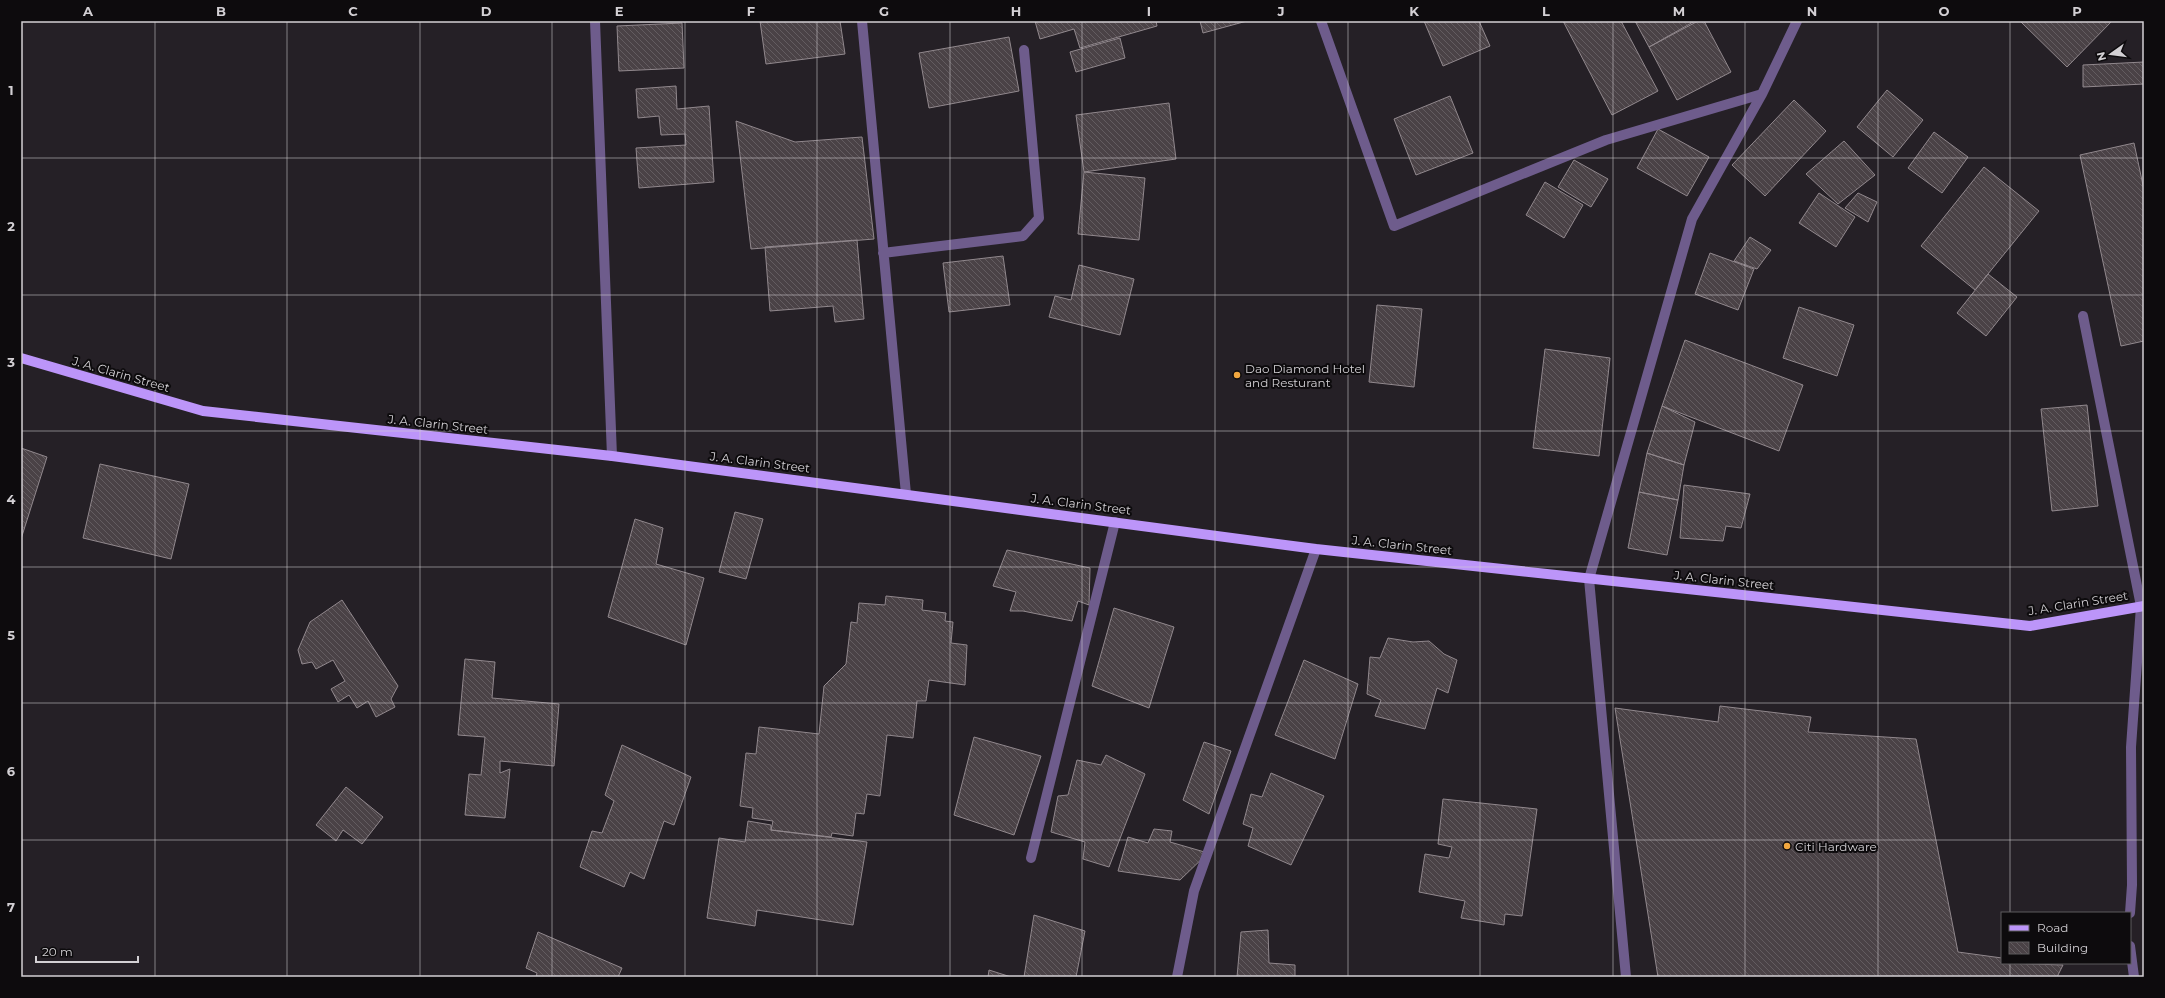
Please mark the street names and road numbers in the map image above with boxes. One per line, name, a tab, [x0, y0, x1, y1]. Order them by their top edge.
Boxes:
street label: J. A. Clarin Street	[70, 353, 172, 395]
street label: J. A. Clarin Street	[386, 411, 489, 437]
street label: J. A. Clarin Street	[708, 448, 811, 476]
street label: J. A. Clarin Street	[1029, 490, 1132, 518]
street label: J. A. Clarin Street	[1350, 532, 1453, 558]
street label: J. A. Clarin Street	[1672, 567, 1775, 593]
street label: J. A. Clarin Street	[2026, 588, 2129, 618]

